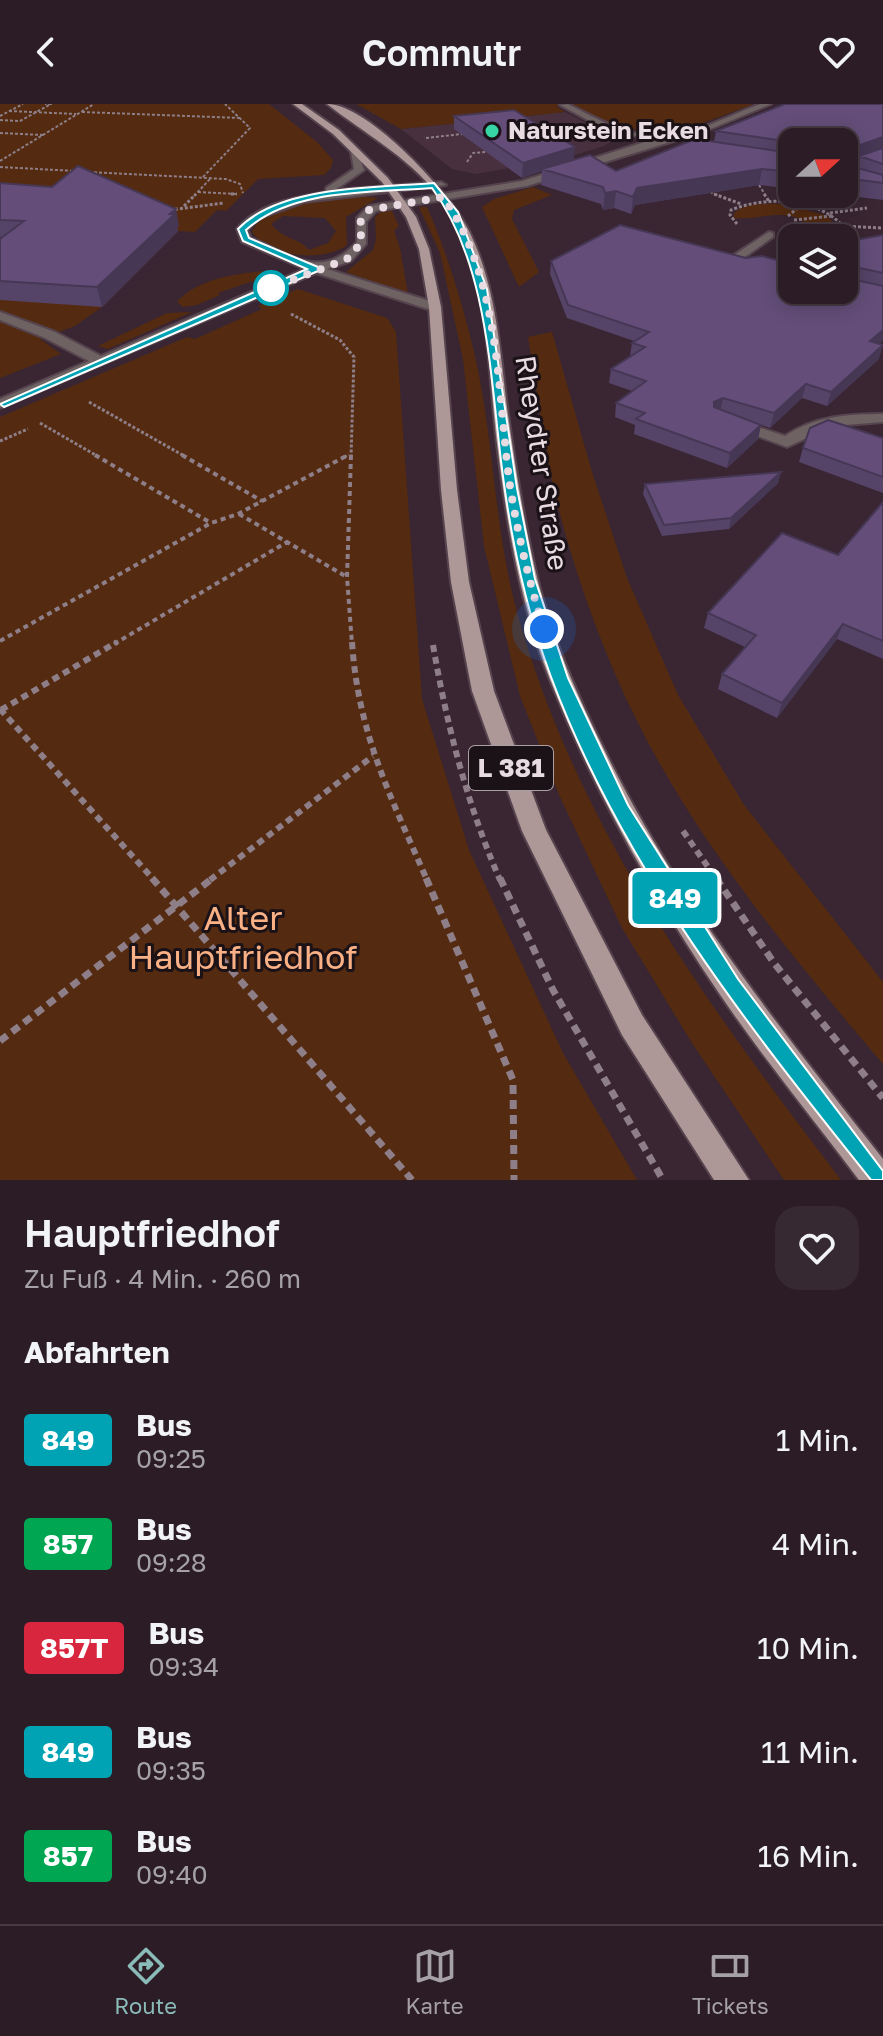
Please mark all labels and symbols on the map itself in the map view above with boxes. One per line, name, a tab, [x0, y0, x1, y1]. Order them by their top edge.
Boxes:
place label: Naturstein Ecken	[508, 115, 708, 144]
marker: Naturstein Ecken	[483, 122, 501, 140]
north arrow	[778, 128, 858, 208]
unlabelled marker	[254, 271, 288, 305]
street label: Rheydter Straße	[509, 353, 576, 573]
your location	[524, 609, 564, 649]
road number: L 381	[469, 746, 553, 790]
line badge: 849	[629, 872, 721, 924]
park label: Alter Hauptfriedhof	[129, 897, 357, 976]

